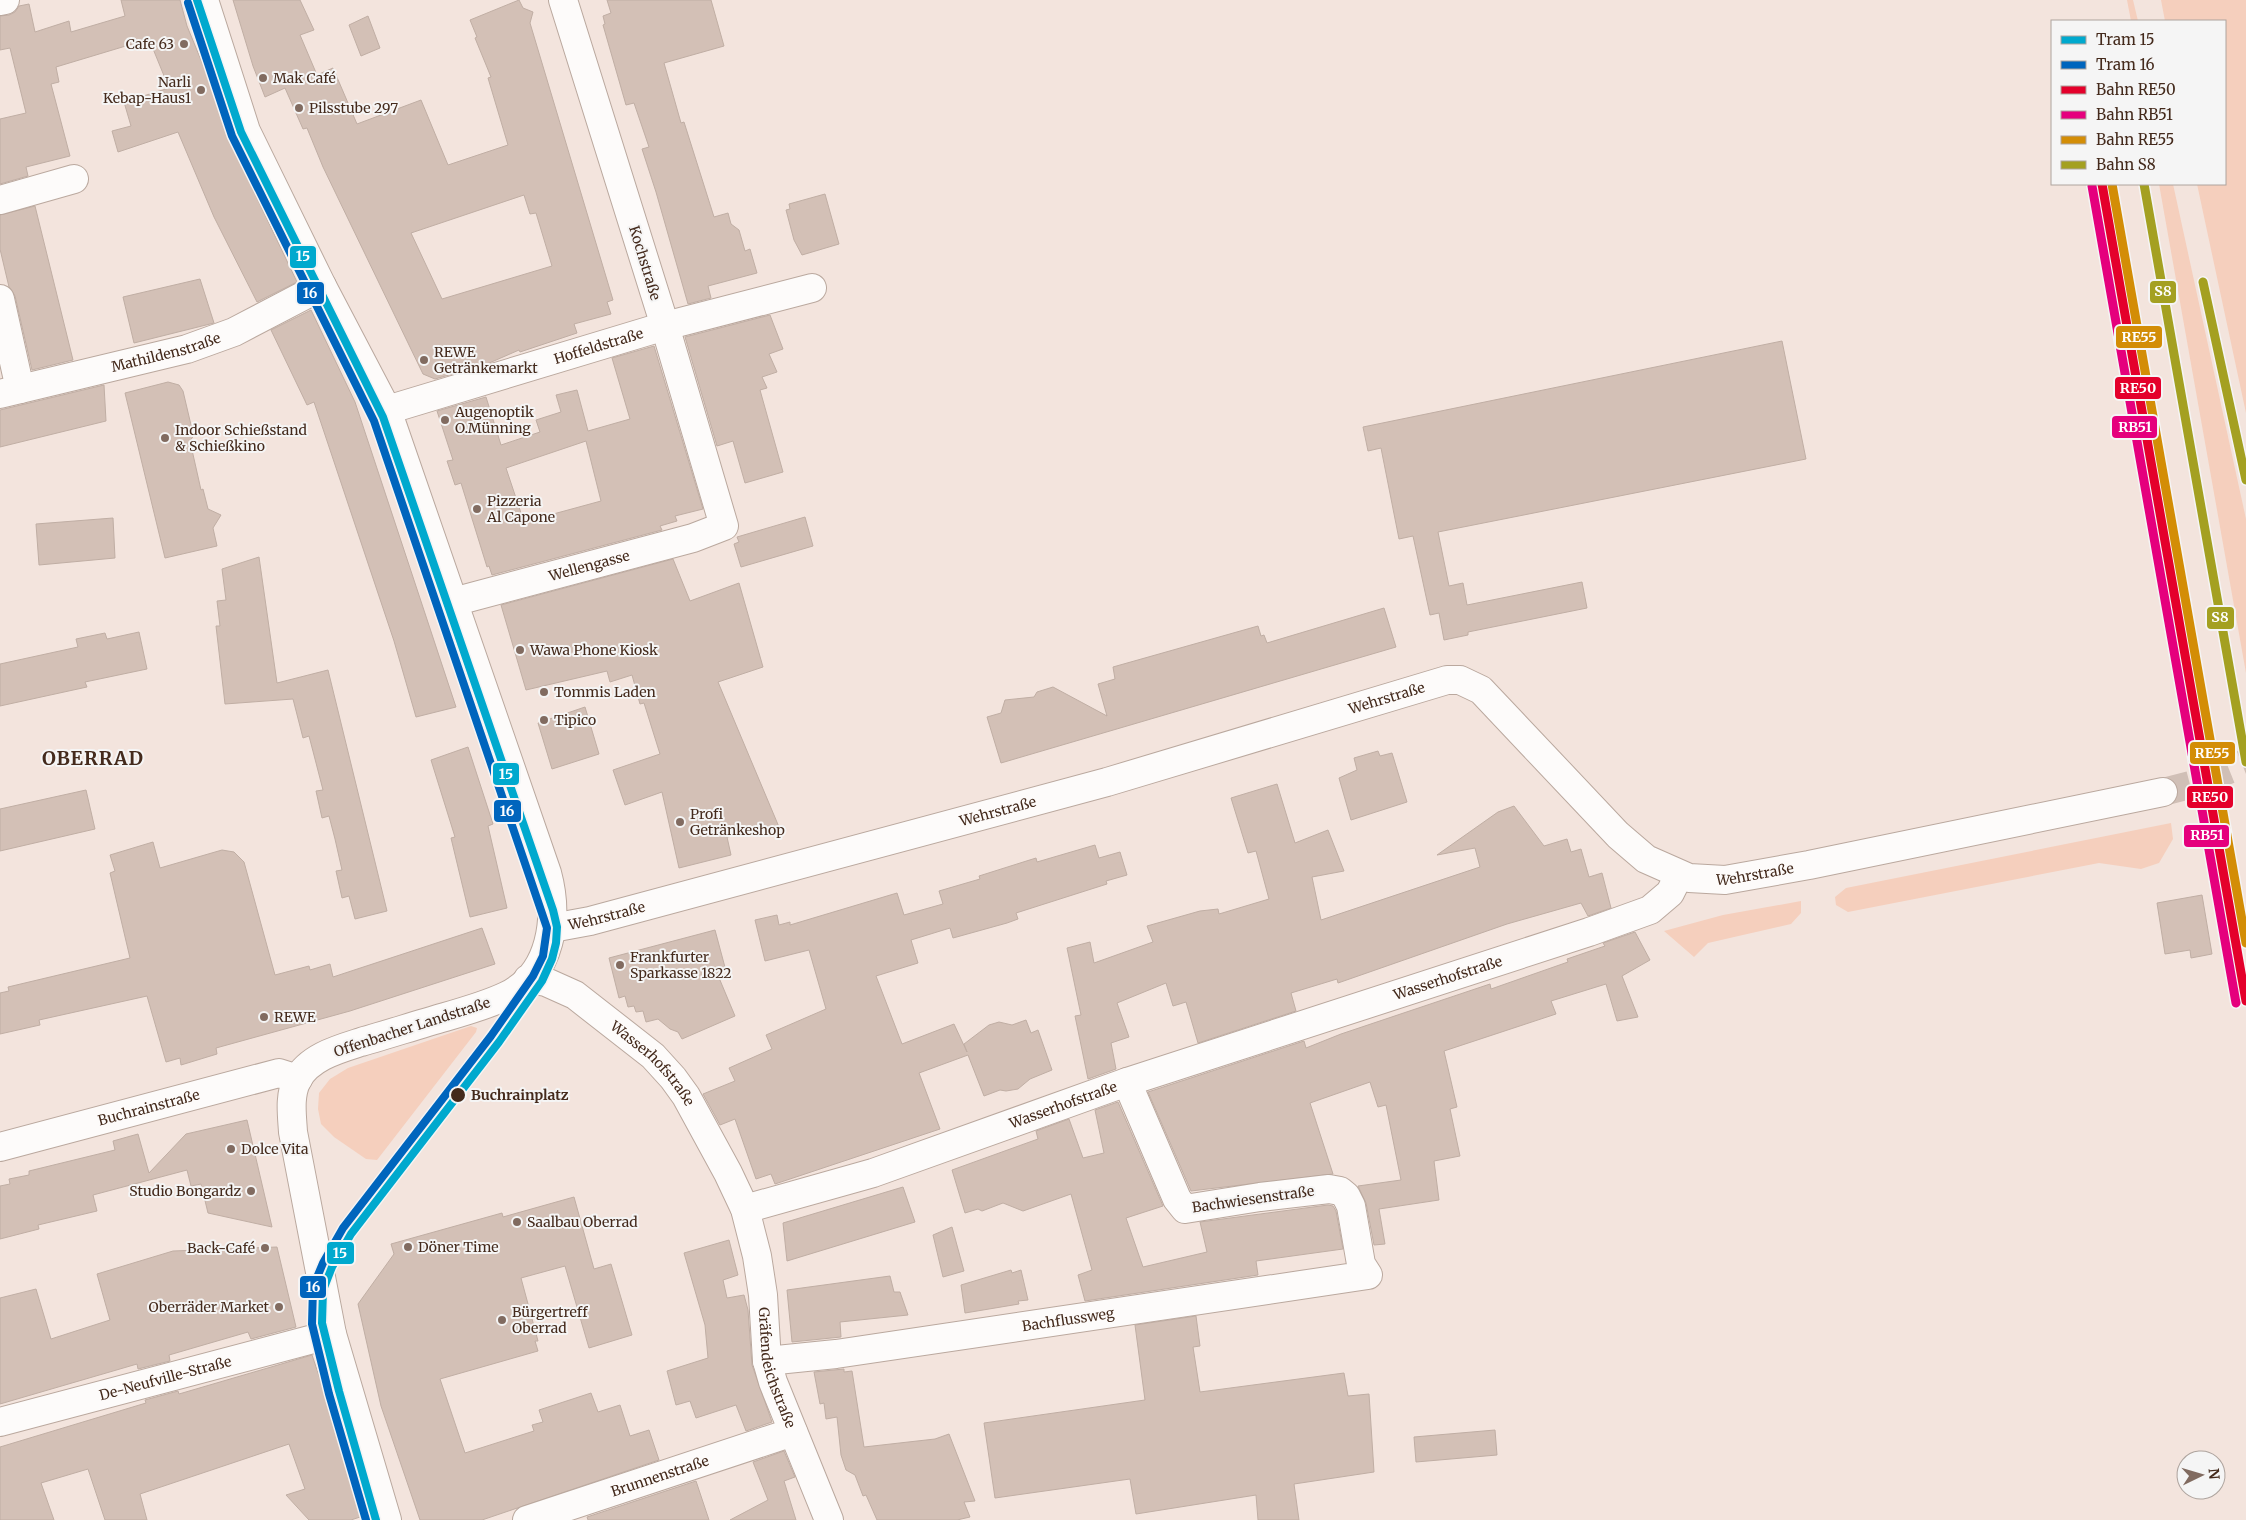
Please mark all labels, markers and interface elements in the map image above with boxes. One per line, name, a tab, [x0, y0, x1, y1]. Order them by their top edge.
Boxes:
legend	[2051, 20, 2226, 185]
text: Tram 15	[2096, 30, 2155, 49]
place label: Cafe 63	[126, 35, 174, 53]
marker: Cafe 63	[178, 38, 190, 50]
text: Tram 16	[2096, 55, 2155, 74]
place label: Mak Café	[273, 69, 336, 87]
marker: Mak Café	[257, 72, 269, 84]
place label: Narli Kebap-Haus1	[103, 73, 191, 107]
text: Bahn RE50	[2096, 80, 2176, 99]
marker: Narli Kebap-Haus1	[195, 84, 207, 96]
place label: Pilsstube 297	[309, 99, 398, 117]
marker: Pilsstube 297	[293, 102, 305, 114]
text: Bahn RB51	[2096, 105, 2173, 124]
text: Bahn RE55	[2096, 130, 2174, 149]
text: Bahn S8	[2096, 155, 2156, 174]
street label: Kochstraße	[625, 223, 665, 303]
line badge: 15	[289, 245, 317, 269]
text: 15	[296, 247, 310, 265]
line badge: S8	[2149, 280, 2177, 304]
line badge: 16	[296, 281, 325, 305]
text: S8	[2154, 282, 2172, 300]
text: 16	[303, 284, 318, 302]
street label: Hoffeldstraße	[552, 324, 645, 368]
line badge: RE55	[2115, 325, 2163, 349]
text: RE55	[2122, 328, 2156, 346]
street label: Mathildenstraße	[109, 329, 223, 376]
place label: REWE Getränkemarkt	[434, 343, 538, 377]
marker: REWE Getränkemarkt	[418, 354, 430, 366]
line badge: RE50	[2114, 376, 2162, 400]
text: RE50	[2120, 379, 2156, 397]
place label: Augenoptik O.Münning	[454, 403, 534, 437]
marker: Augenoptik O.Münning	[439, 414, 451, 426]
line badge: RB51	[2111, 415, 2158, 439]
text: RB51	[2118, 418, 2152, 436]
place label: Indoor Schießstand & Schießkino	[175, 421, 308, 455]
marker: Indoor Schießstand & Schießkino	[159, 432, 171, 444]
place label: Pizzeria Al Capone	[486, 492, 555, 526]
marker: Pizzeria Al Capone	[471, 503, 483, 515]
street label: Wellengasse	[546, 546, 632, 585]
line badge: S8	[2206, 606, 2235, 630]
text: S8	[2211, 608, 2229, 626]
place label: Wawa Phone Kiosk	[529, 641, 658, 659]
marker: Wawa Phone Kiosk	[514, 644, 526, 656]
street label: Wehrstraße	[1345, 678, 1427, 718]
place label: Tommis Laden	[554, 683, 656, 701]
marker: Tommis Laden	[538, 686, 550, 698]
place label: Tipico	[554, 711, 596, 729]
marker: Tipico	[538, 714, 550, 726]
line badge: RE55	[2189, 741, 2236, 765]
text: RE55	[2195, 744, 2229, 762]
district label: OBERRAD	[42, 746, 144, 770]
line badge: 15	[492, 762, 520, 786]
text: 15	[499, 765, 513, 783]
line badge: RE50	[2186, 785, 2234, 809]
text: RE50	[2192, 788, 2228, 806]
street label: Wehrstraße	[957, 792, 1038, 830]
line badge: 16	[493, 799, 522, 823]
text: 16	[500, 802, 515, 820]
place label: Profi Getränkeshop	[690, 805, 785, 839]
marker: Profi Getränkeshop	[674, 816, 686, 828]
line badge: RB51	[2183, 824, 2230, 848]
text: RB51	[2190, 826, 2224, 844]
street label: Wehrstraße	[1715, 859, 1795, 889]
street label: Wehrstraße	[566, 898, 647, 934]
place label: Frankfurter Sparkasse 1822	[630, 948, 732, 982]
street label: Wasserhofstraße	[1390, 952, 1504, 1004]
marker: Frankfurter Sparkasse 1822	[614, 959, 626, 971]
street label: Offenbacher Landstraße	[332, 993, 492, 1061]
place label: REWE	[274, 1008, 316, 1026]
marker: REWE	[258, 1011, 270, 1023]
street label: Wasserhofstraße	[606, 1016, 699, 1109]
street label: Wasserhofstraße	[1006, 1077, 1120, 1133]
street label: Buchrainstraße	[96, 1085, 202, 1130]
marker: Buchrainplatz	[449, 1086, 467, 1104]
place label: Buchrainplatz	[471, 1086, 569, 1104]
place label: Dolce Vita	[241, 1140, 309, 1158]
marker: Dolce Vita	[225, 1143, 237, 1155]
place label: Studio Bongardz	[129, 1182, 241, 1200]
street label: Bachwiesenstraße	[1191, 1182, 1315, 1216]
marker: Studio Bongardz	[245, 1185, 257, 1197]
place label: Saalbau Oberrad	[527, 1213, 638, 1231]
marker: Saalbau Oberrad	[511, 1216, 523, 1228]
place label: Döner Time	[418, 1238, 499, 1256]
place label: Back-Café	[187, 1239, 255, 1257]
line badge: 15	[326, 1241, 355, 1265]
marker: Döner Time	[402, 1241, 414, 1253]
marker: Back-Café	[259, 1242, 271, 1254]
text: 15	[333, 1244, 347, 1262]
line badge: 16	[299, 1275, 327, 1299]
text: 16	[306, 1278, 321, 1296]
place label: Oberräder Market	[149, 1298, 270, 1316]
marker: Oberräder Market	[273, 1301, 285, 1313]
place label: Bürgertreff Oberrad	[512, 1303, 588, 1337]
street label: Bachflussweg	[1021, 1304, 1116, 1335]
street label: Gräfendeichstraße	[755, 1307, 800, 1431]
marker: Bürgertreff Oberrad	[496, 1314, 508, 1326]
street label: De-Neufville-Straße	[97, 1352, 233, 1404]
north arrow	[2176, 1450, 2226, 1500]
street label: Brunnenstraße	[609, 1451, 711, 1501]
text: N	[2205, 1468, 2223, 1480]

